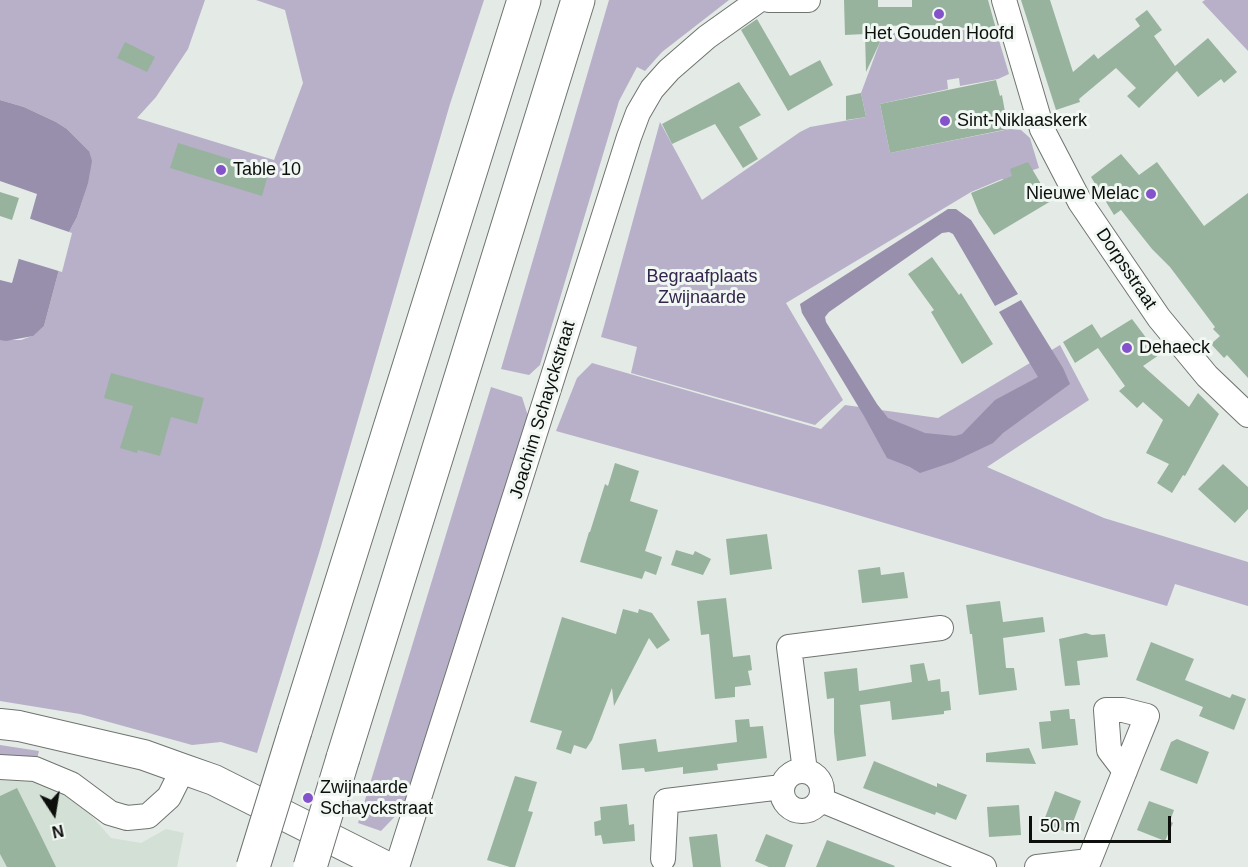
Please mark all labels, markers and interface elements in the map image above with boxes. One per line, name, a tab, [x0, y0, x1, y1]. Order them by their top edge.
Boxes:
marker: Het Gouden Hoofd	[932, 7, 946, 21]
place label: Het Gouden Hoofd	[864, 23, 1014, 45]
place label: Sint-Niklaaskerk	[957, 110, 1087, 132]
marker: Sint-Niklaaskerk	[938, 114, 952, 128]
place label: Table 10	[233, 159, 301, 181]
marker: Table 10	[214, 163, 228, 177]
place label: Nieuwe Melac	[1026, 183, 1139, 205]
marker: Nieuwe Melac	[1144, 187, 1158, 201]
street label: Dorpsstraat	[1091, 224, 1161, 314]
park label: Begraafplaats Zwijnaarde	[646, 266, 758, 308]
street label: Joachim Schayckstraat	[506, 318, 580, 502]
place label: Dehaeck	[1139, 337, 1210, 359]
marker: Dehaeck	[1120, 341, 1134, 355]
place label: Zwijnaarde Schayckstraat	[320, 777, 433, 820]
north arrow	[24, 783, 84, 843]
marker: Zwijnaarde Schayckstraat	[301, 791, 315, 805]
scale bar	[1032, 804, 1174, 842]
text: 50 m	[1040, 816, 1080, 836]
text: N	[50, 822, 65, 841]

